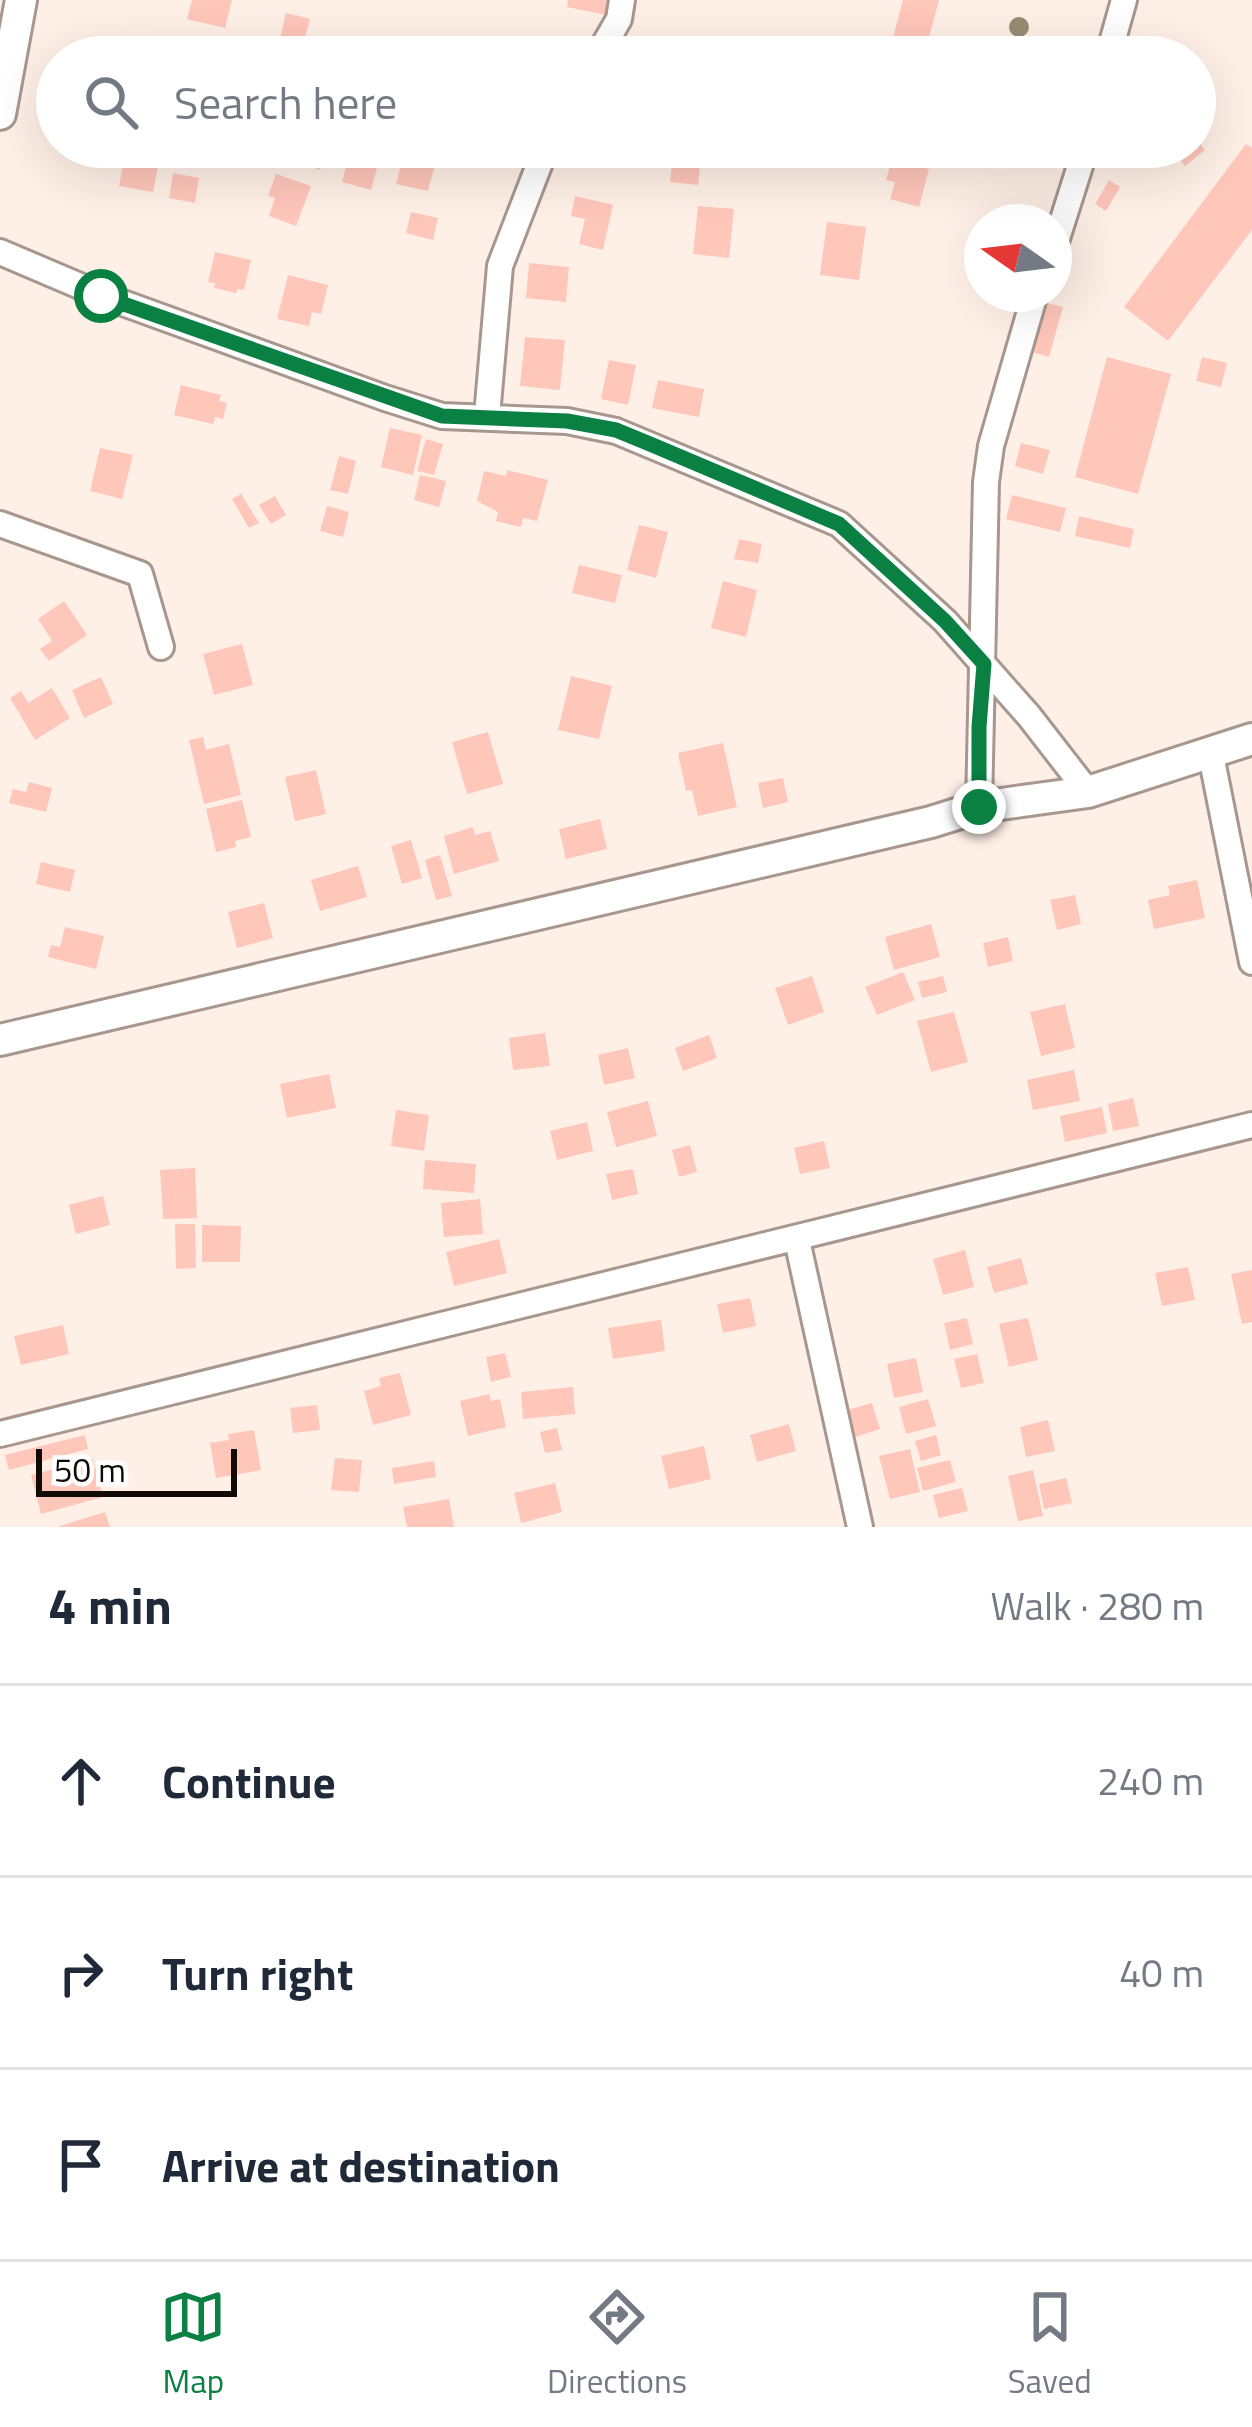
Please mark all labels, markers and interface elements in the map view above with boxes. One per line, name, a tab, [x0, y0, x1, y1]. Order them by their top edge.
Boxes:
search box	[36, 36, 1216, 168]
text: Search here	[174, 68, 397, 136]
icon: search	[78, 69, 144, 135]
north arrow	[964, 204, 1072, 312]
route start	[74, 269, 128, 323]
route end	[952, 780, 1006, 834]
scale bar	[36, 1443, 237, 1496]
text: 50 m	[54, 1445, 126, 1495]
text: 4 min	[48, 1566, 172, 1644]
text: Walk · 280 m	[990, 1576, 1204, 1635]
text: Continue	[162, 1747, 336, 1815]
icon: ahead	[48, 1748, 114, 1814]
text: 240 m	[1097, 1751, 1204, 1810]
text: Turn right	[162, 1939, 353, 2007]
icon: right	[48, 1940, 114, 2006]
text: 40 m	[1119, 1943, 1204, 2002]
text: Arrive at destination	[162, 2131, 560, 2199]
icon: arrive	[48, 2132, 114, 2198]
tab: Map	[160, 2284, 226, 2406]
tab: Directions	[547, 2284, 687, 2406]
tab: Saved	[1008, 2284, 1092, 2406]

